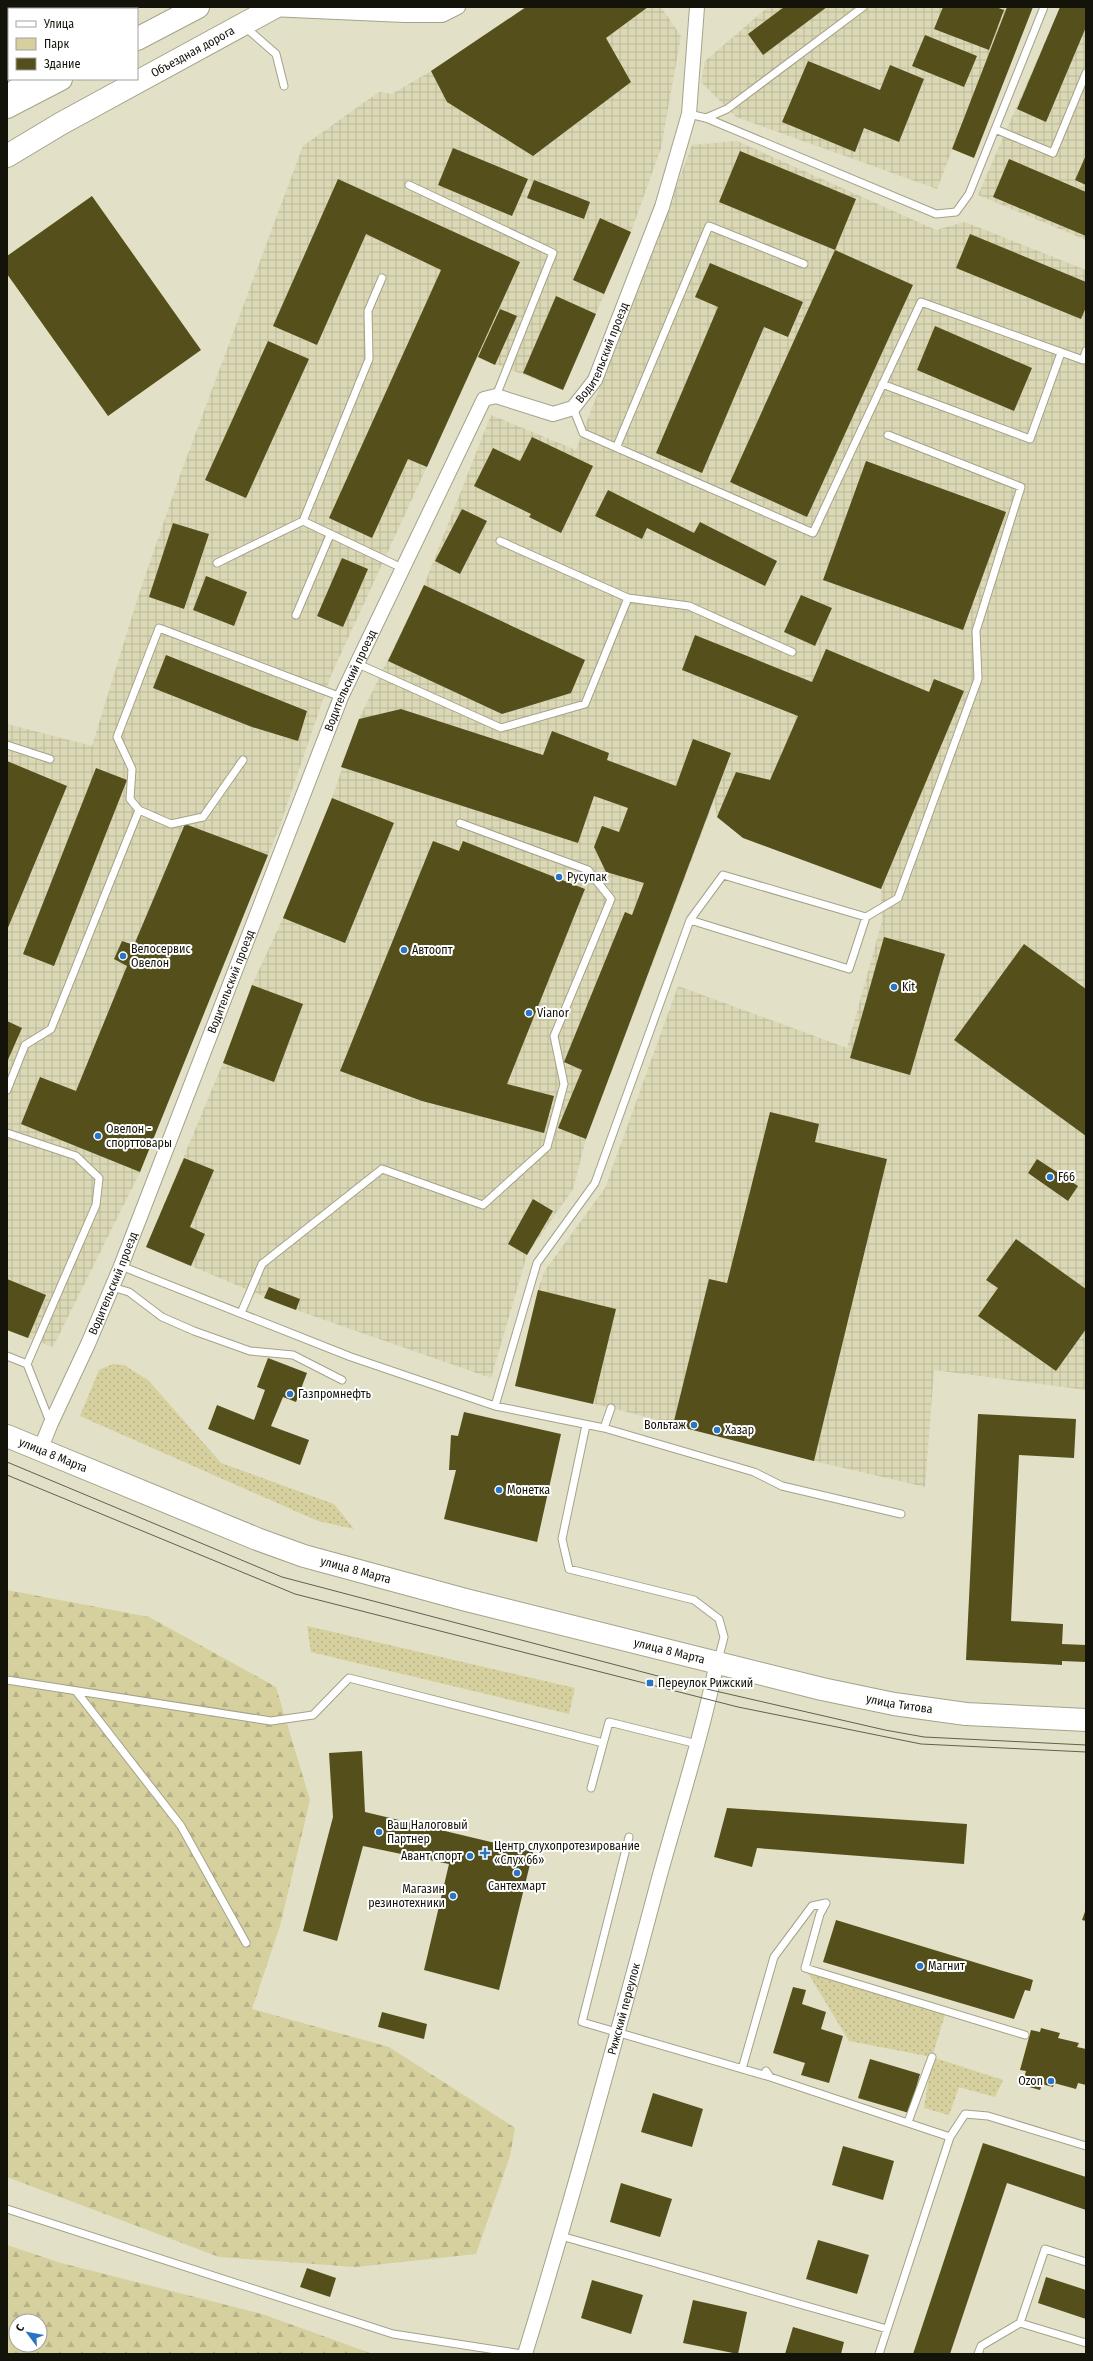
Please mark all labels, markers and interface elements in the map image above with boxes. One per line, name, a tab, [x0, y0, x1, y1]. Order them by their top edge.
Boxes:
legend	[8, 8, 138, 80]
text: Улица	[43, 17, 74, 31]
street label: Объездная дорога	[148, 23, 237, 80]
text: Парк	[44, 37, 70, 51]
text: Здание	[44, 57, 80, 71]
street label: Водительский проезд	[573, 300, 631, 406]
street label: Водительский проезд	[321, 627, 379, 733]
place label: Русупак	[567, 870, 607, 884]
marker: Русупак	[554, 872, 564, 882]
street label: Водительский проезд	[205, 928, 257, 1035]
place label: Велосервис Овелон	[131, 942, 191, 970]
place label: Автоопт	[412, 943, 453, 957]
marker: Автоопт	[399, 945, 409, 955]
marker: Велосервис Овелон	[118, 951, 128, 961]
place label: Kit	[902, 980, 915, 994]
marker: Kit	[889, 982, 899, 992]
place label: Vianor	[537, 1006, 570, 1020]
marker: Vianor	[524, 1008, 534, 1018]
place label: Овелон - спорттовары	[106, 1122, 172, 1150]
marker: Овелон - спорттовары	[93, 1131, 103, 1141]
place label: F66	[1058, 1170, 1075, 1184]
marker: F66	[1045, 1172, 1055, 1182]
street label: Водительский проезд	[86, 1230, 140, 1337]
place label: Газпромнефть	[298, 1387, 372, 1401]
marker: Газпромнефть	[285, 1389, 295, 1399]
place label: Вольтаж	[644, 1418, 686, 1432]
marker: Вольтаж	[689, 1420, 699, 1430]
place label: Хазар	[725, 1423, 754, 1437]
marker: Хазар	[712, 1425, 722, 1435]
street label: улица 8 Марта	[17, 1435, 90, 1475]
place label: Монетка	[507, 1483, 550, 1497]
marker: Монетка	[494, 1485, 504, 1495]
street label: улица 8 Марта	[319, 1554, 393, 1586]
street label: улица 8 Марта	[633, 1635, 707, 1667]
place label: Переулок Рижский	[658, 1676, 753, 1690]
marker: Переулок Рижский	[645, 1678, 655, 1688]
street label: улица Титова	[865, 1691, 934, 1716]
place label: Ваш Налоговый Партнер	[387, 1818, 468, 1846]
marker: Ваш Налоговый Партнер	[374, 1827, 384, 1837]
place label: Центр слухопротезирование «Слух 66»	[494, 1839, 640, 1867]
marker: Центр слухопротезирование «Слух 66»	[479, 1847, 491, 1859]
place label: Авант спорт	[401, 1849, 462, 1863]
marker: Авант спорт	[465, 1851, 475, 1861]
marker: Сантехмарт	[512, 1868, 522, 1878]
place label: Сантехмарт	[488, 1879, 546, 1893]
place label: Магазин резинотехники	[368, 1882, 445, 1910]
marker: Магазин резинотехники	[448, 1891, 458, 1901]
place label: Магнит	[928, 1959, 965, 1973]
street label: Рижский переулок	[605, 1961, 643, 2056]
marker: Магнит	[915, 1961, 925, 1971]
place label: Ozon	[1018, 2074, 1043, 2088]
marker: Ozon	[1046, 2076, 1056, 2086]
north arrow	[8, 2313, 48, 2353]
text: С	[13, 2322, 27, 2334]

